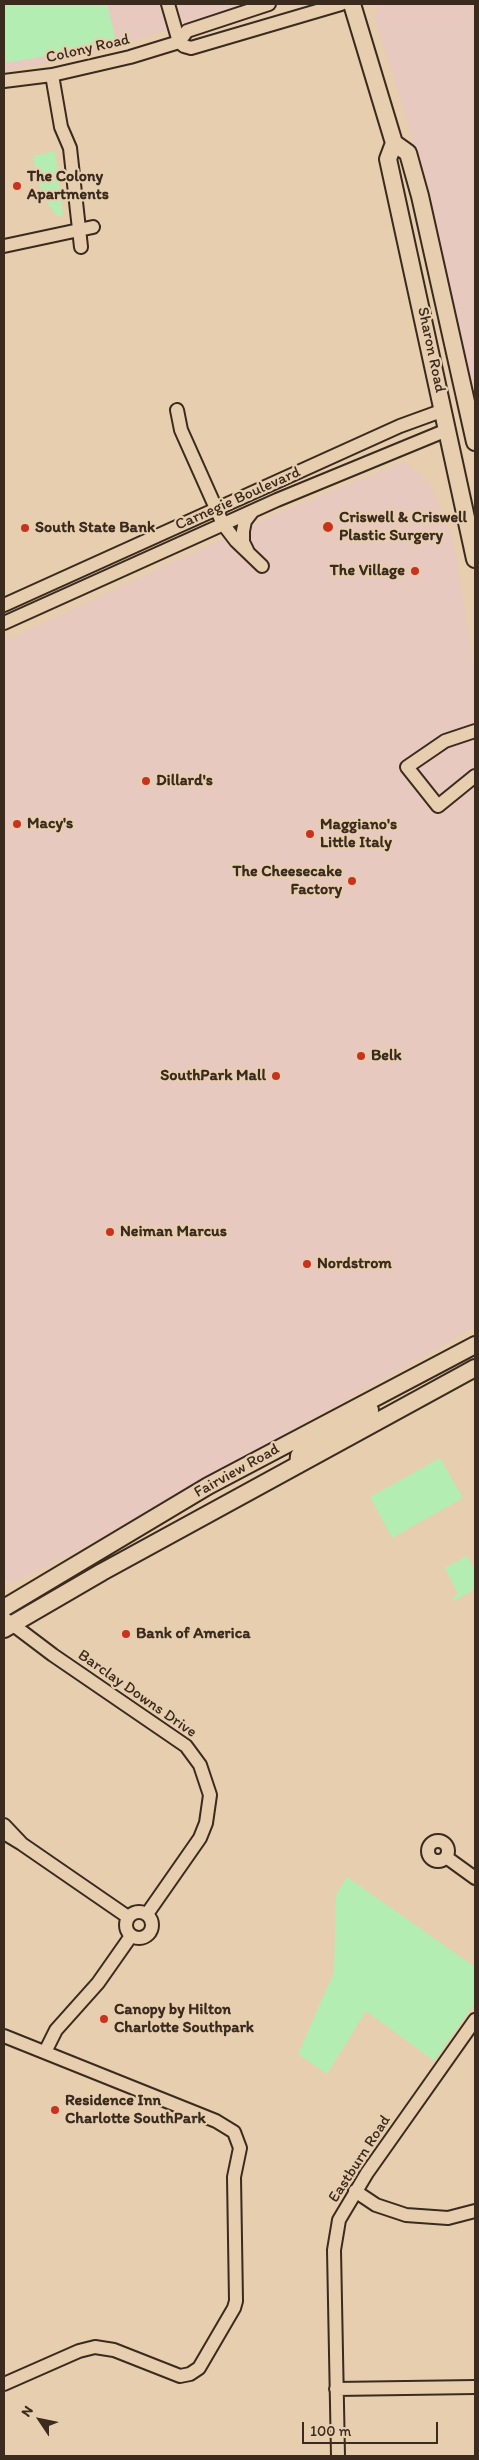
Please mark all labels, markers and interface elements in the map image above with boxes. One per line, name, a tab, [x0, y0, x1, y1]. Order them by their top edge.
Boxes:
street label: Colony Road	[44, 30, 132, 68]
place label: The Colony Apartments	[27, 167, 109, 205]
marker: The Colony Apartments	[11, 180, 23, 192]
street label: Sharon Road	[413, 305, 449, 395]
street label: Carnegie Boulevard	[172, 463, 304, 535]
place label: Criswell & Criswell Plastic Surgery	[339, 508, 467, 546]
place label: South State Bank	[35, 518, 155, 538]
marker: Criswell & Criswell Plastic Surgery	[321, 520, 335, 534]
marker: South State Bank	[19, 522, 31, 534]
place label: The Village	[330, 561, 405, 581]
marker: The Village	[409, 565, 421, 577]
place label: Dillard's	[156, 771, 213, 791]
marker: Dillard's	[140, 775, 152, 787]
place label: Macy's	[27, 814, 73, 834]
place label: Maggiano's Little Italy	[320, 815, 397, 853]
marker: Macy's	[11, 818, 23, 830]
marker: Maggiano's Little Italy	[304, 828, 316, 840]
place label: The Cheesecake Factory	[233, 862, 342, 900]
marker: The Cheesecake Factory	[346, 875, 358, 887]
place label: Belk	[371, 1046, 402, 1066]
marker: Belk	[355, 1050, 367, 1062]
place label: SouthPark Mall	[160, 1066, 266, 1086]
marker: SouthPark Mall	[270, 1070, 282, 1082]
place label: Neiman Marcus	[120, 1222, 227, 1242]
marker: Neiman Marcus	[104, 1226, 116, 1238]
place label: Nordstrom	[317, 1254, 392, 1274]
marker: Nordstrom	[301, 1258, 313, 1270]
street label: Fairview Road	[191, 1440, 283, 1502]
place label: Bank of America	[136, 1624, 251, 1644]
marker: Bank of America	[120, 1628, 132, 1640]
street label: Barclay Downs Drive	[74, 1646, 200, 1742]
place label: Canopy by Hilton Charlotte Southpark	[114, 2000, 254, 2038]
marker: Canopy by Hilton Charlotte Southpark	[98, 2013, 110, 2025]
place label: Residence Inn Charlotte SouthPark	[65, 2091, 206, 2129]
marker: Residence Inn Charlotte SouthPark	[49, 2104, 61, 2116]
street label: Eastburn Road	[325, 2112, 395, 2206]
north arrow	[15, 2395, 65, 2445]
text: N	[17, 2403, 37, 2420]
scale bar	[304, 2412, 440, 2444]
text: 100 m	[310, 2422, 351, 2440]

